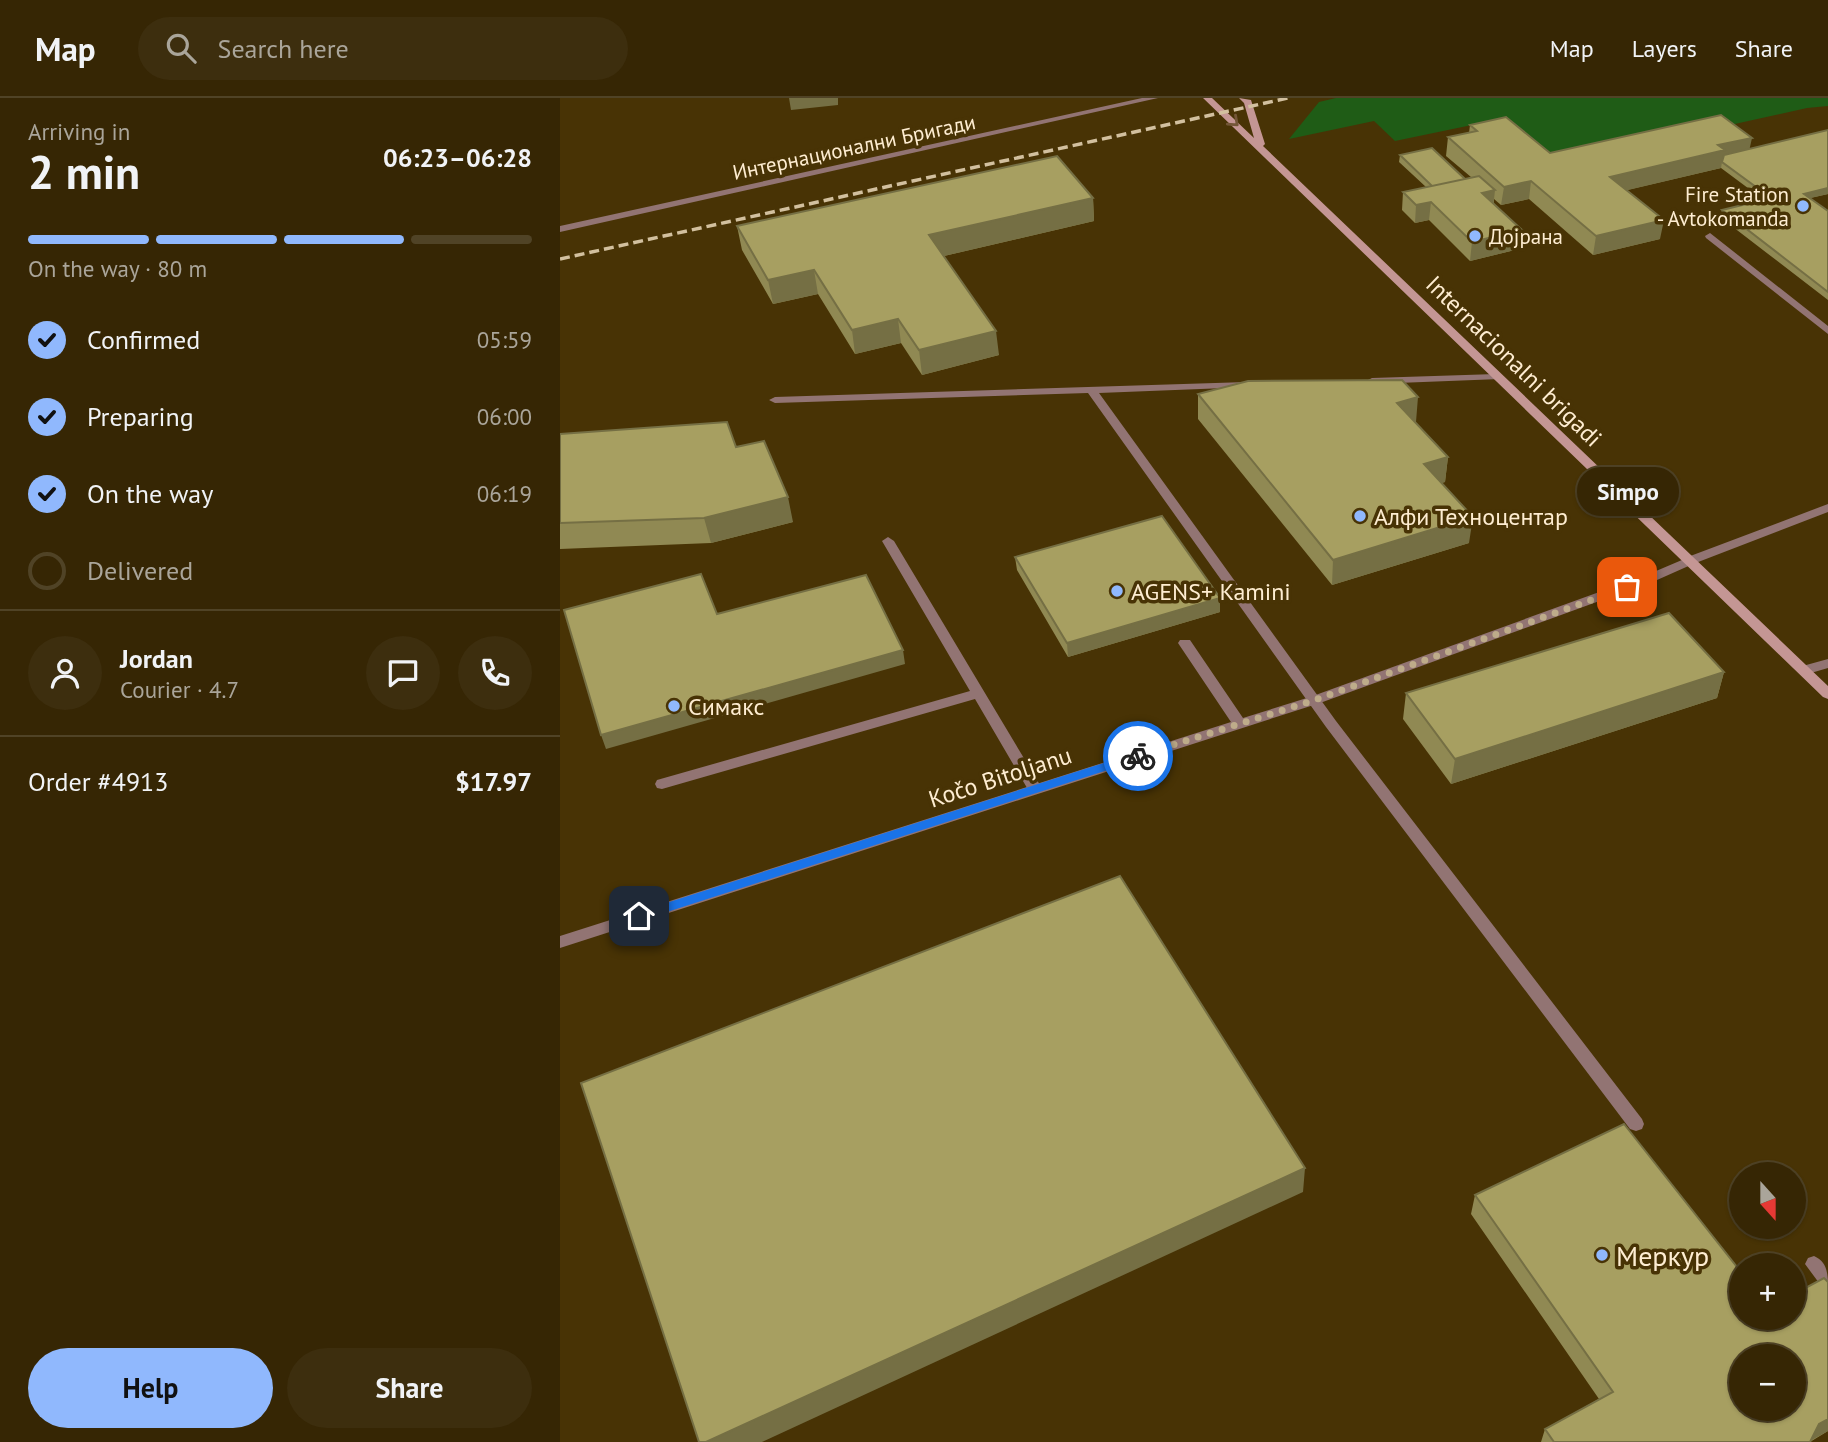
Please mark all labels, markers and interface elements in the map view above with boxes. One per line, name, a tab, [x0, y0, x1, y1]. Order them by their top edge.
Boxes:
search box	[138, 17, 628, 80]
text: Map	[35, 27, 96, 70]
icon: search	[162, 29, 200, 67]
text: Search here	[218, 32, 349, 65]
text: Map	[1550, 33, 1594, 64]
text: Layers	[1632, 33, 1697, 64]
text: Share	[1735, 33, 1793, 64]
street label: Интернационални Бригади	[730, 108, 978, 186]
one-way arrow	[1226, 114, 1239, 126]
text: Arriving in	[28, 117, 130, 146]
text: 06:23–06:28	[383, 141, 532, 174]
text: 2 min	[28, 142, 140, 202]
place label: Fire Station - Avtokomanda	[1657, 181, 1789, 232]
marker: Fire Station - Avtokomanda	[1795, 198, 1811, 214]
place label: Дојрана	[1489, 223, 1563, 250]
marker: Дојрана	[1467, 228, 1483, 244]
text: On the way · 80 m	[28, 254, 207, 283]
street label: Internacionalni brigadi	[1419, 269, 1609, 453]
icon: check	[28, 321, 66, 359]
text: Confirmed	[87, 323, 200, 356]
text: 05:59	[477, 325, 532, 354]
icon: check	[28, 398, 66, 436]
text: Preparing	[87, 400, 194, 433]
text: 06:00	[477, 402, 532, 431]
callout: Simpo	[1576, 468, 1678, 517]
icon: check	[28, 475, 66, 513]
text: On the way	[87, 477, 213, 510]
text: Simpo	[1597, 477, 1659, 506]
text: 06:19	[477, 479, 532, 508]
place label: Алфи Техноцентар	[1374, 501, 1568, 532]
marker: Алфи Техноцентар	[1352, 508, 1368, 524]
text: Delivered	[87, 554, 193, 587]
pin	[1597, 557, 1657, 617]
icon: bag	[1608, 568, 1646, 606]
place label: AGENS+ Kamini	[1131, 576, 1291, 607]
marker: AGENS+ Kamini	[1109, 583, 1125, 599]
button: person	[28, 636, 102, 710]
button: chat	[366, 636, 440, 710]
button: phone	[458, 636, 532, 710]
text: Jordan	[120, 642, 193, 675]
text: Courier · 4.7	[120, 675, 239, 704]
place label: Симакс	[688, 691, 764, 722]
marker: Симакс	[666, 698, 682, 714]
courier	[1103, 721, 1173, 791]
icon: bike	[1119, 737, 1157, 775]
street label: Kočo Bitoljanu	[925, 739, 1075, 815]
text: Order #4913	[28, 765, 168, 798]
text: $17.97	[455, 765, 532, 798]
pin	[609, 886, 669, 946]
icon: home	[620, 897, 658, 935]
north arrow	[1729, 1162, 1806, 1239]
map controls	[1729, 1162, 1806, 1421]
place label: Меркур	[1616, 1237, 1709, 1274]
marker: Меркур	[1594, 1247, 1610, 1263]
button: +	[1729, 1253, 1806, 1330]
button: −	[1729, 1344, 1806, 1421]
button: Help	[28, 1348, 273, 1428]
button: Share	[287, 1348, 532, 1428]

